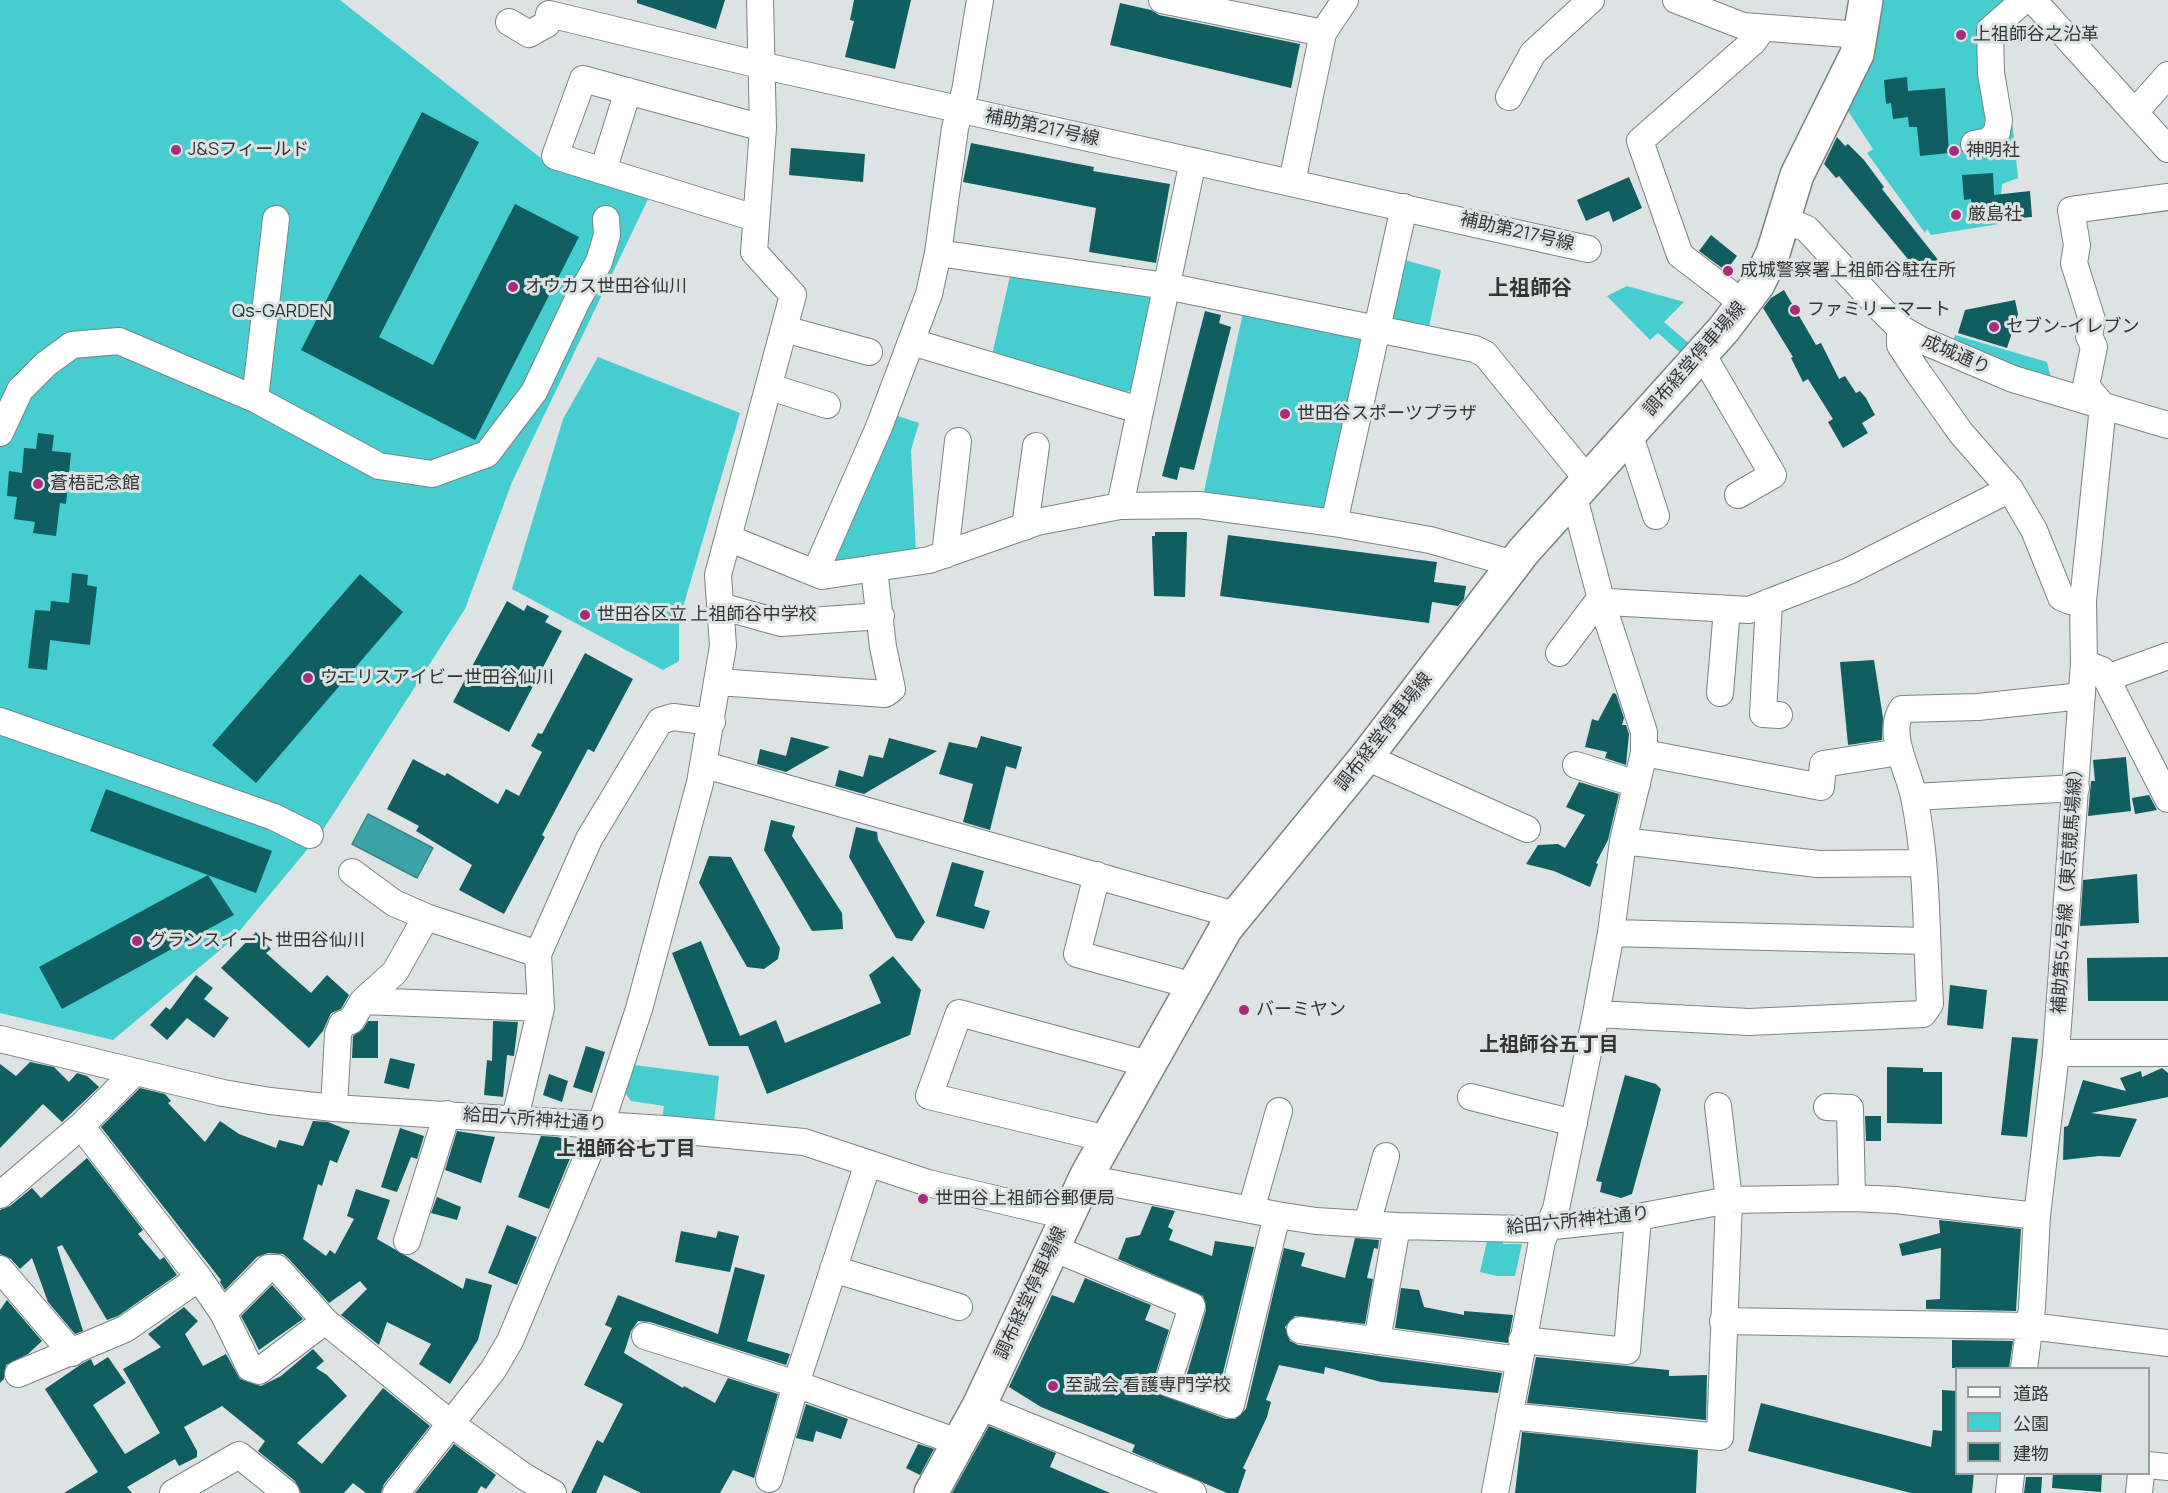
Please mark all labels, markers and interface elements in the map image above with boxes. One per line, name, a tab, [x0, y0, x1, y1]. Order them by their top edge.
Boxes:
place label: 上祖師谷之沿革	[1973, 24, 2099, 46]
marker: 上祖師谷之沿革	[1954, 28, 1968, 42]
street label: 補助第217号線	[983, 105, 1101, 151]
place label: J&Sフィールド	[188, 139, 309, 161]
place label: 神明社	[1966, 140, 2020, 162]
marker: J&Sフィールド	[169, 143, 183, 157]
marker: 神明社	[1947, 144, 1961, 158]
place label: 厳島社	[1968, 204, 2022, 226]
street label: 補助第217号線	[1458, 208, 1576, 256]
marker: 厳島社	[1949, 208, 1963, 222]
place label: 成城警察署上祖師谷駐在所	[1740, 260, 1956, 282]
marker: 成城警察署上祖師谷駐在所	[1721, 264, 1735, 278]
place label: オウカス世田谷仙川	[525, 276, 687, 298]
district label: 上祖師谷	[1488, 276, 1572, 302]
marker: オウカス世田谷仙川	[506, 280, 520, 294]
street label: 調布経堂停車場線	[1640, 298, 1750, 420]
place label: ファミリーマート	[1807, 299, 1951, 321]
park label: Qs-GARDEN	[232, 301, 332, 323]
marker: ファミリーマート	[1788, 303, 1802, 317]
place label: セブン-イレブン	[2006, 316, 2140, 338]
marker: セブン-イレブン	[1987, 320, 2001, 334]
street label: 成城通り	[1919, 330, 1993, 380]
place label: 世田谷スポーツプラザ	[1297, 403, 1477, 425]
marker: 世田谷スポーツプラザ	[1278, 407, 1292, 421]
place label: 蒼梧記念館	[50, 473, 140, 495]
marker: 蒼梧記念館	[31, 477, 45, 491]
place label: 世田谷区立 上祖師谷中学校	[597, 604, 817, 626]
marker: 世田谷区立 上祖師谷中学校	[578, 608, 592, 622]
place label: ウエリスアイビー世田谷仙川	[320, 667, 554, 689]
street label: 調布経堂停車場線	[1331, 669, 1437, 795]
marker: ウエリスアイビー世田谷仙川	[301, 671, 315, 685]
street label: 補助第54号線（東京競馬場線）	[2048, 759, 2088, 1015]
place label: グランスイート世田谷仙川	[149, 930, 365, 952]
marker: グランスイート世田谷仙川	[130, 934, 144, 948]
place label: バーミヤン	[1256, 999, 1346, 1021]
marker: バーミヤン	[1237, 1003, 1251, 1017]
district label: 上祖師谷五丁目	[1479, 1033, 1619, 1057]
street label: 給田六所神社通り	[462, 1104, 608, 1136]
district label: 上祖師谷七丁目	[556, 1137, 696, 1161]
place label: 世田谷上祖師谷郵便局	[935, 1188, 1115, 1210]
marker: 世田谷上祖師谷郵便局	[916, 1192, 930, 1206]
street label: 給田六所神社通り	[1505, 1203, 1651, 1239]
street label: 調布経堂停車場線	[991, 1223, 1071, 1363]
legend	[1955, 1367, 2150, 1475]
place label: 至誠会 看護専門学校	[1065, 1375, 1231, 1397]
marker: 至誠会 看護専門学校	[1046, 1379, 1060, 1393]
text: 道路	[2013, 1381, 2049, 1405]
text: 公園	[2013, 1411, 2049, 1435]
text: 建物	[2013, 1441, 2049, 1465]

